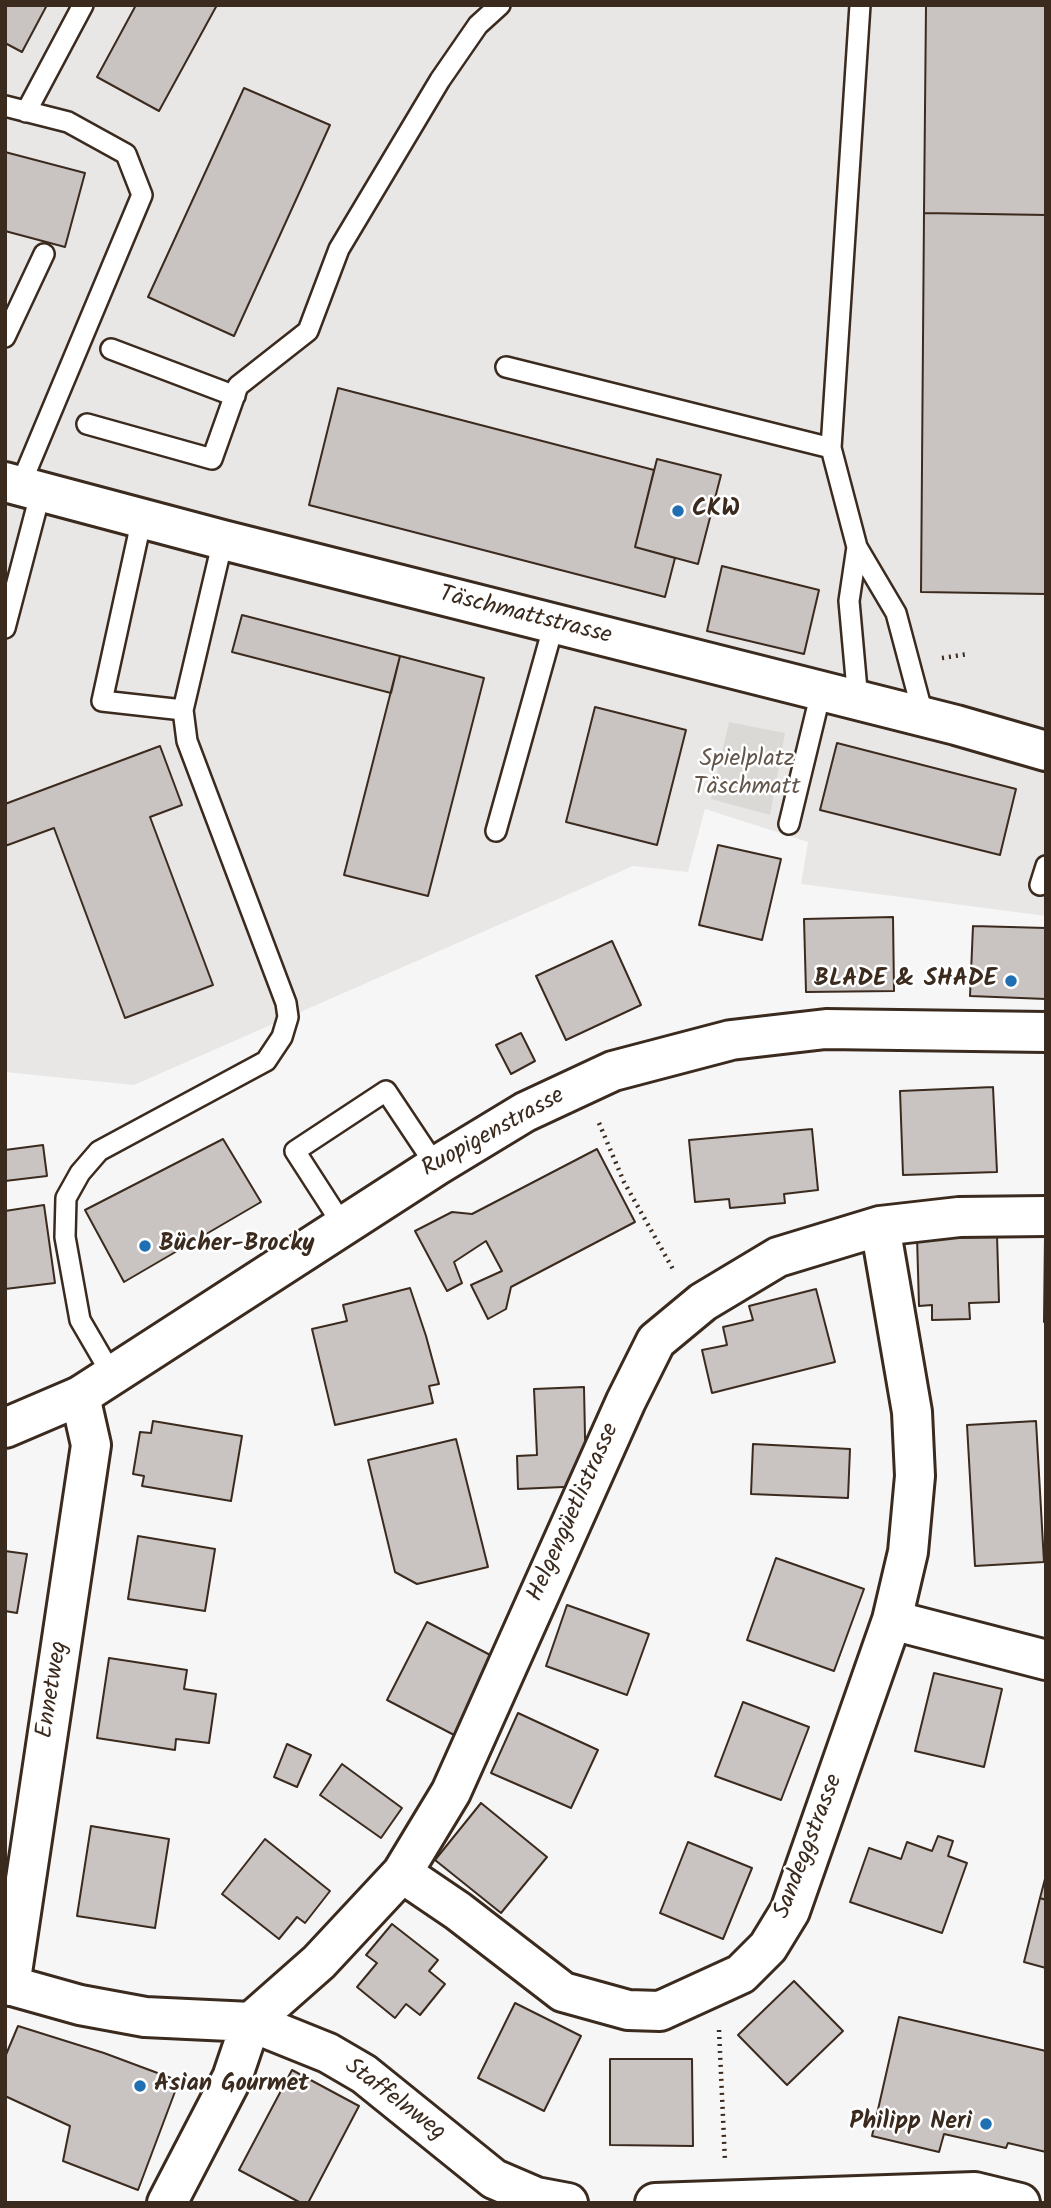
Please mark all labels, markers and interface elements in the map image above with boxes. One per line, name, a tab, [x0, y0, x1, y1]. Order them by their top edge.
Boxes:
place label: CKW	[692, 497, 740, 525]
marker: CKW	[670, 503, 686, 519]
street label: Täschmattstrasse	[436, 582, 614, 652]
park label: Spielplatz Täschmatt	[694, 747, 800, 803]
place label: BLADE & SHADE	[814, 967, 997, 995]
marker: BLADE & SHADE	[1003, 973, 1019, 989]
street label: Ruopigenstrasse	[418, 1083, 570, 1185]
place label: Bücher-Brocky	[159, 1232, 315, 1260]
marker: Bücher-Brocky	[137, 1238, 153, 1254]
street label: Helgengüetlistrasse	[523, 1419, 627, 1607]
street label: Ennetweg	[32, 1639, 76, 1741]
street label: Sandeggstrasse	[769, 1771, 851, 1923]
street label: Staffelnweg	[338, 2054, 450, 2148]
place label: Asian Gourmet	[154, 2072, 309, 2100]
marker: Asian Gourmet	[132, 2078, 148, 2094]
place label: Philipp Neri	[850, 2110, 972, 2138]
marker: Philipp Neri	[978, 2116, 994, 2132]

